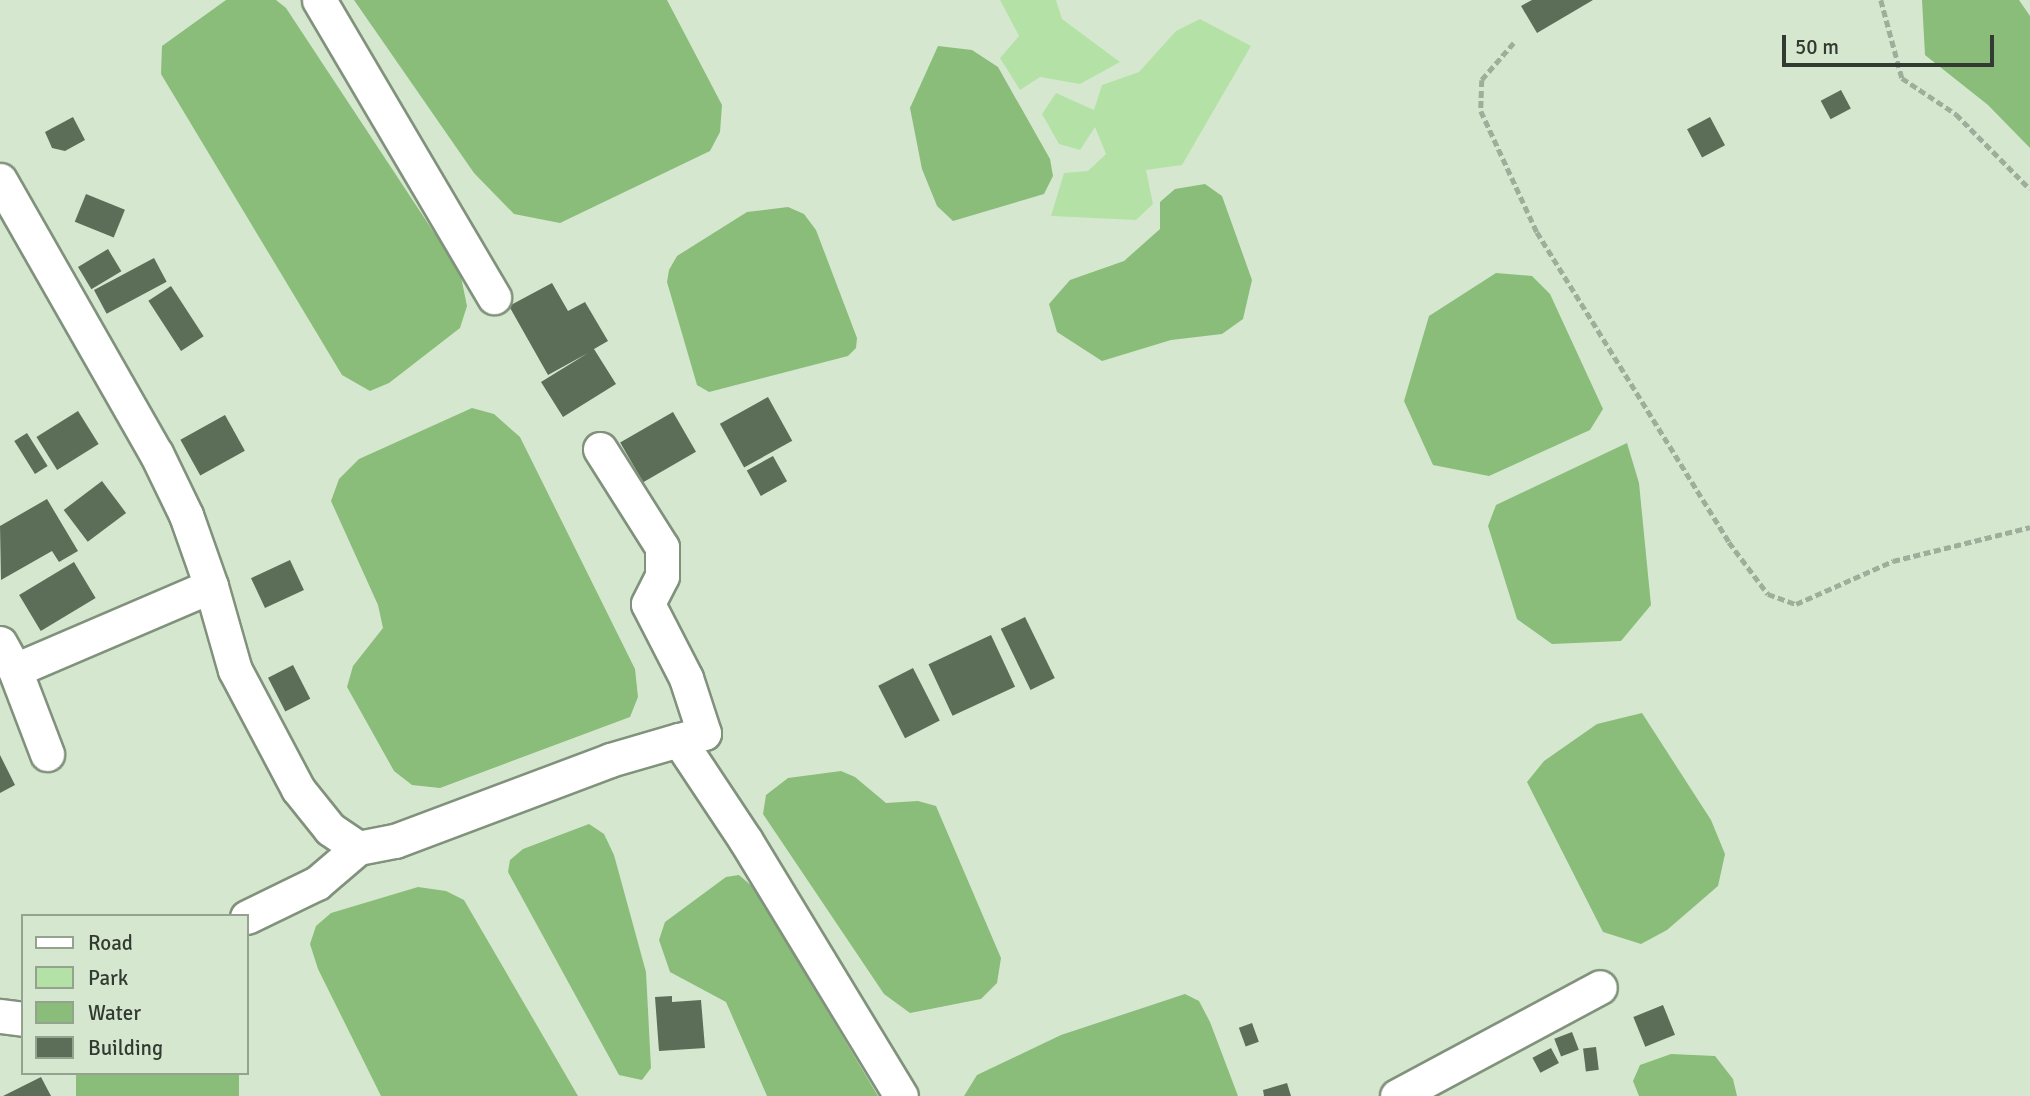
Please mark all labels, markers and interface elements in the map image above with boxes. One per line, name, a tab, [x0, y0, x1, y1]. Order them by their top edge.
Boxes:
scale bar	[1785, 21, 1997, 65]
text: 50 m	[1795, 34, 1839, 60]
legend	[21, 914, 248, 1075]
text: Road	[88, 930, 133, 956]
text: Park	[88, 965, 128, 991]
text: Water	[88, 1000, 141, 1026]
text: Building	[88, 1035, 163, 1061]

